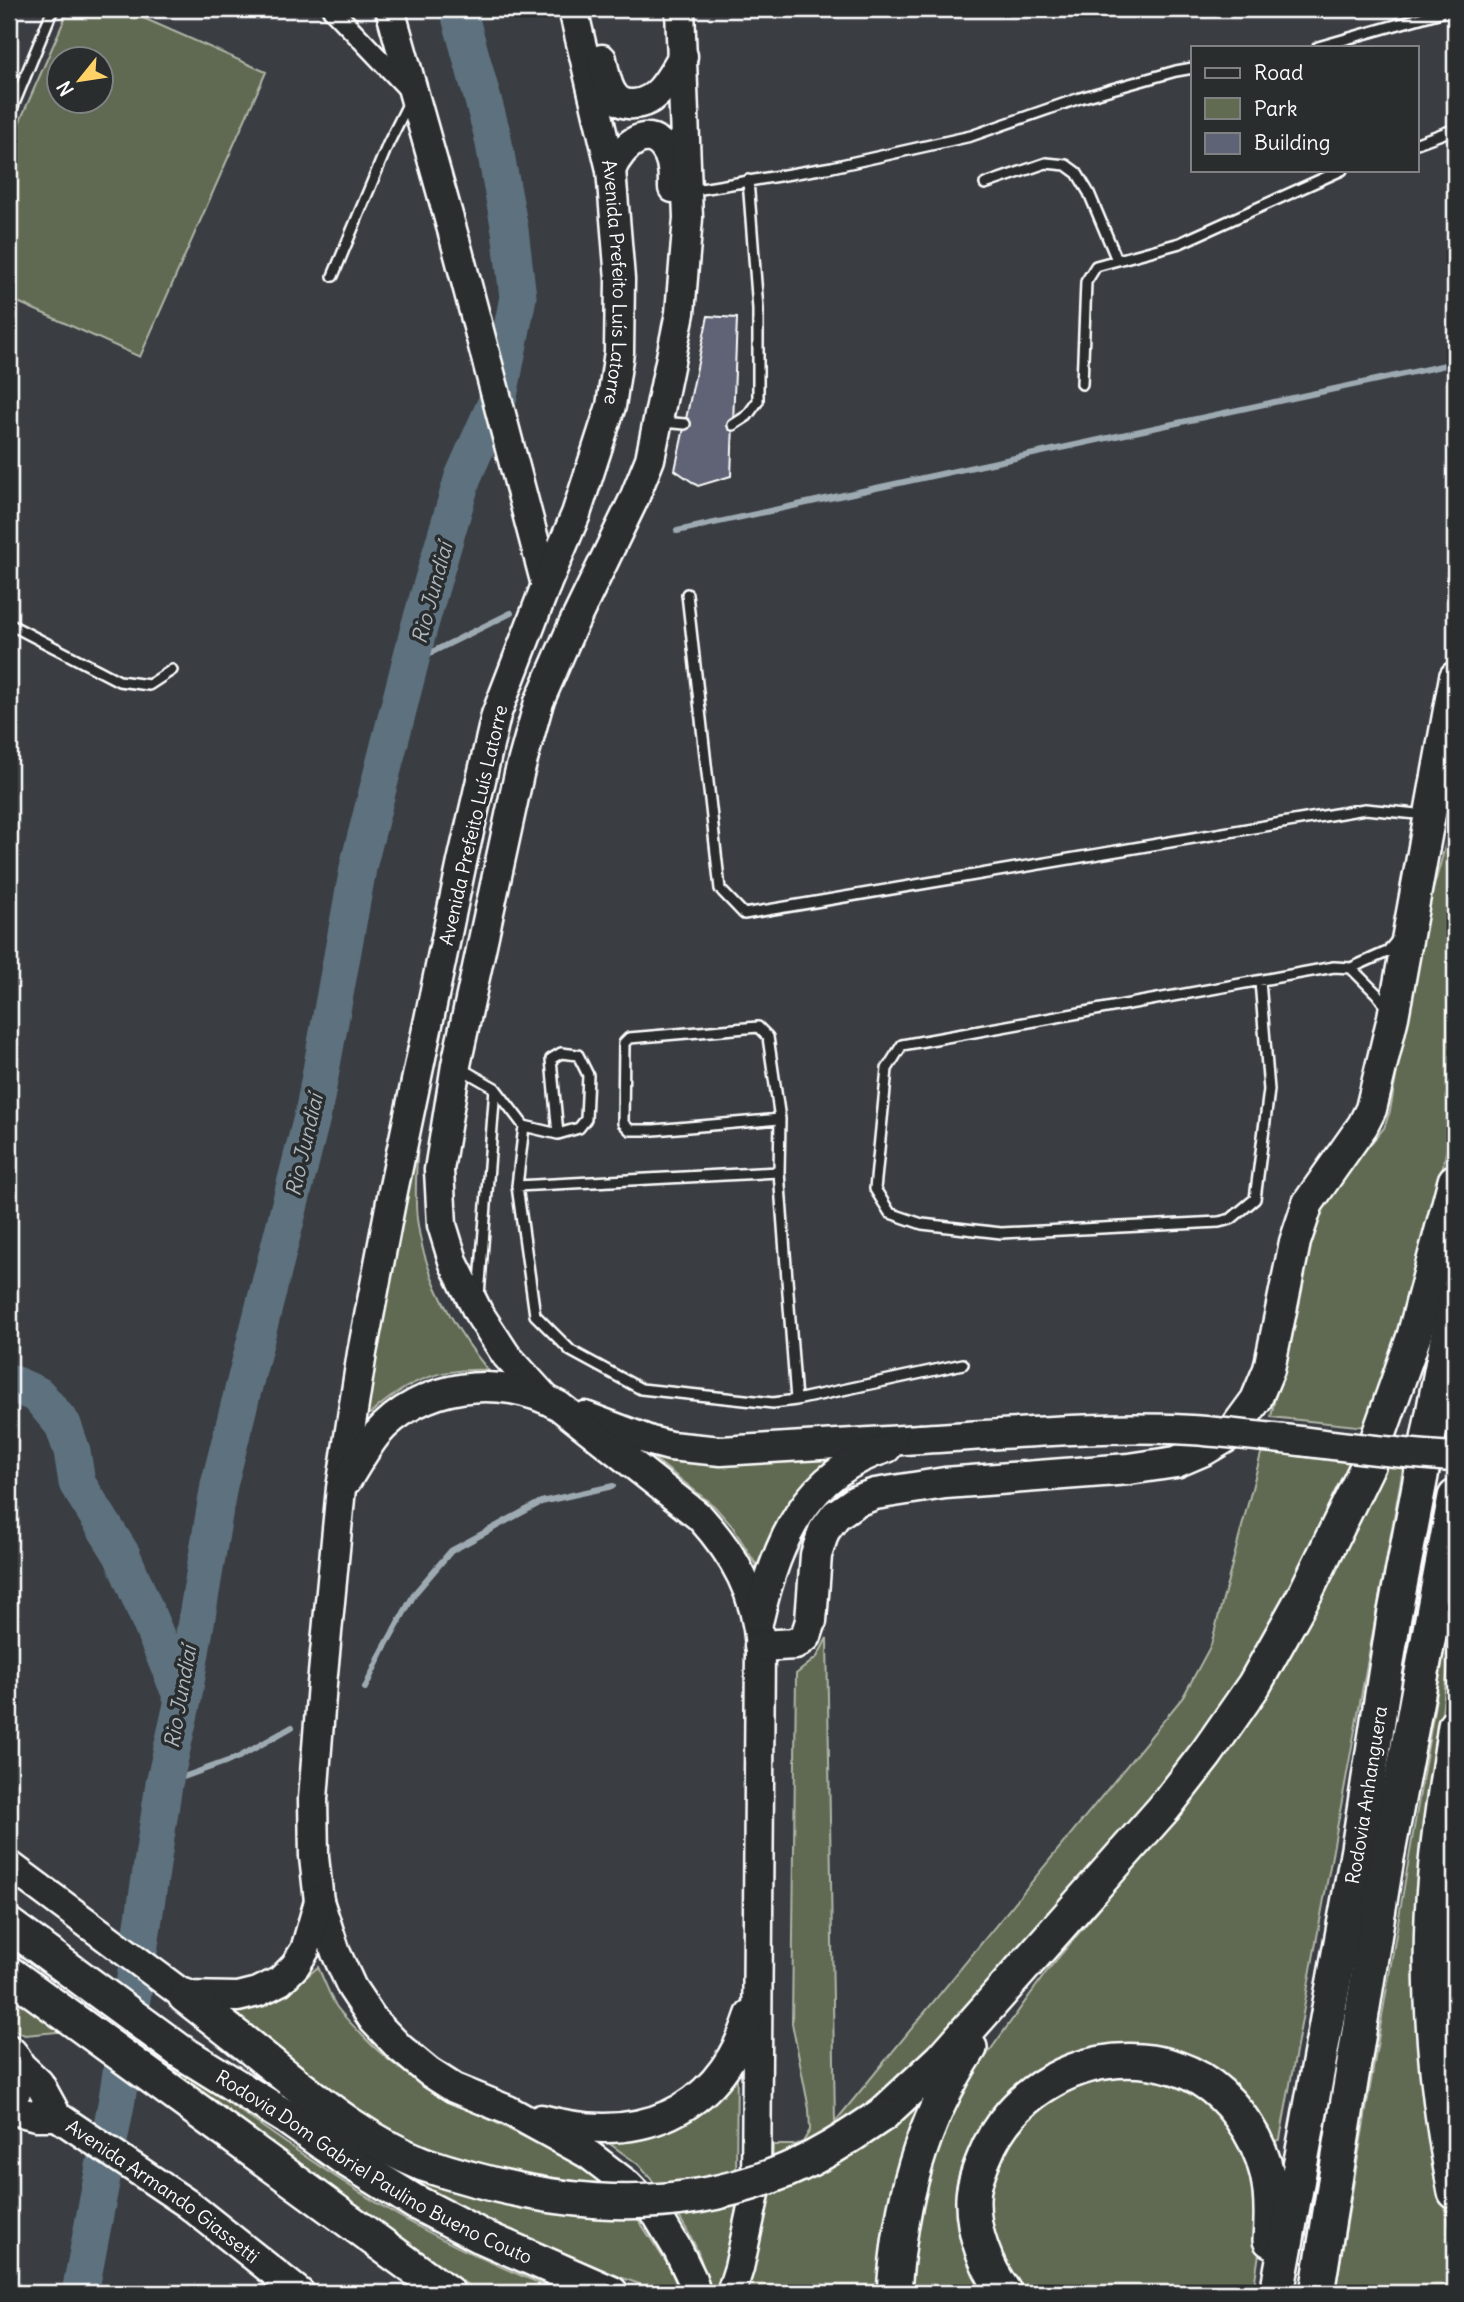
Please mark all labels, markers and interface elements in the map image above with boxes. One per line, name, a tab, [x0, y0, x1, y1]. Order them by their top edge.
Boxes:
north arrow	[46, 46, 116, 116]
legend	[1191, 46, 1418, 172]
text: Road	[1254, 59, 1303, 86]
text: N	[52, 77, 79, 100]
text: Park	[1254, 95, 1297, 122]
text: Building	[1254, 129, 1330, 156]
street label: Avenida Prefeito Luís Latorre	[597, 157, 632, 406]
water label: Rio Jundiaí	[406, 536, 459, 647]
street label: Avenida Prefeito Luís Latorre	[434, 702, 512, 948]
water label: Rio Jundiaí	[279, 1088, 330, 1199]
water label: Rio Jundiaí	[158, 1640, 203, 1750]
street label: Rodovia Anhanguera	[1340, 1704, 1392, 1886]
street label: Rodovia Dom Gabriel Paulino Bueno Couto	[212, 2064, 536, 2269]
street label: Avenida Armando Giassetti	[62, 2114, 264, 2268]

